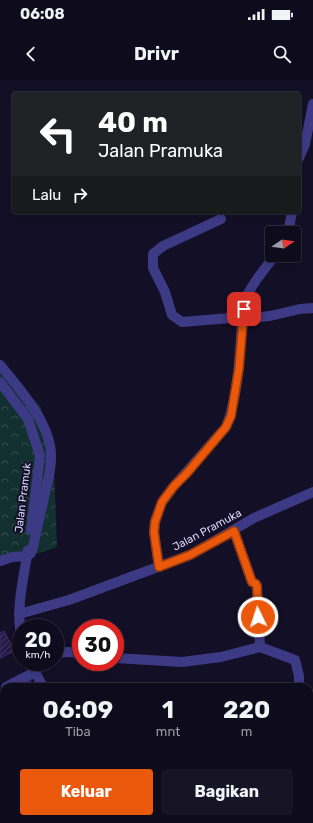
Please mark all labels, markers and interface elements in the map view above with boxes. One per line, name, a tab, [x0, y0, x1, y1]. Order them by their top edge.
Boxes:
text: 06:08	[20, 5, 65, 23]
icon: back	[20, 43, 42, 65]
text: Drivr	[134, 43, 179, 65]
icon: search	[271, 43, 293, 65]
text: 40 m	[98, 106, 168, 139]
icon: left	[32, 108, 84, 160]
text: Jalan Pramuka	[98, 140, 223, 162]
icon: right	[69, 184, 91, 206]
text: Lalu	[32, 186, 61, 204]
north arrow	[265, 226, 301, 262]
map controls	[265, 226, 301, 262]
pin	[227, 292, 261, 326]
icon: arrive	[233, 298, 255, 320]
street label: Jalan Pramuk	[12, 462, 34, 534]
street label: Jalan Pramuka	[170, 506, 244, 554]
position arrow	[237, 596, 279, 638]
speed limit sign: 30	[72, 619, 124, 671]
text: 20	[25, 628, 51, 652]
text: km/h	[26, 649, 50, 661]
text: 06:09	[43, 696, 113, 724]
text: 1	[162, 696, 174, 724]
text: 220	[223, 696, 270, 724]
text: Tiba	[65, 724, 91, 739]
text: mnt	[156, 724, 180, 739]
text: m	[241, 724, 252, 739]
button: Keluar	[20, 769, 153, 815]
button: Bagikan	[161, 769, 293, 815]

